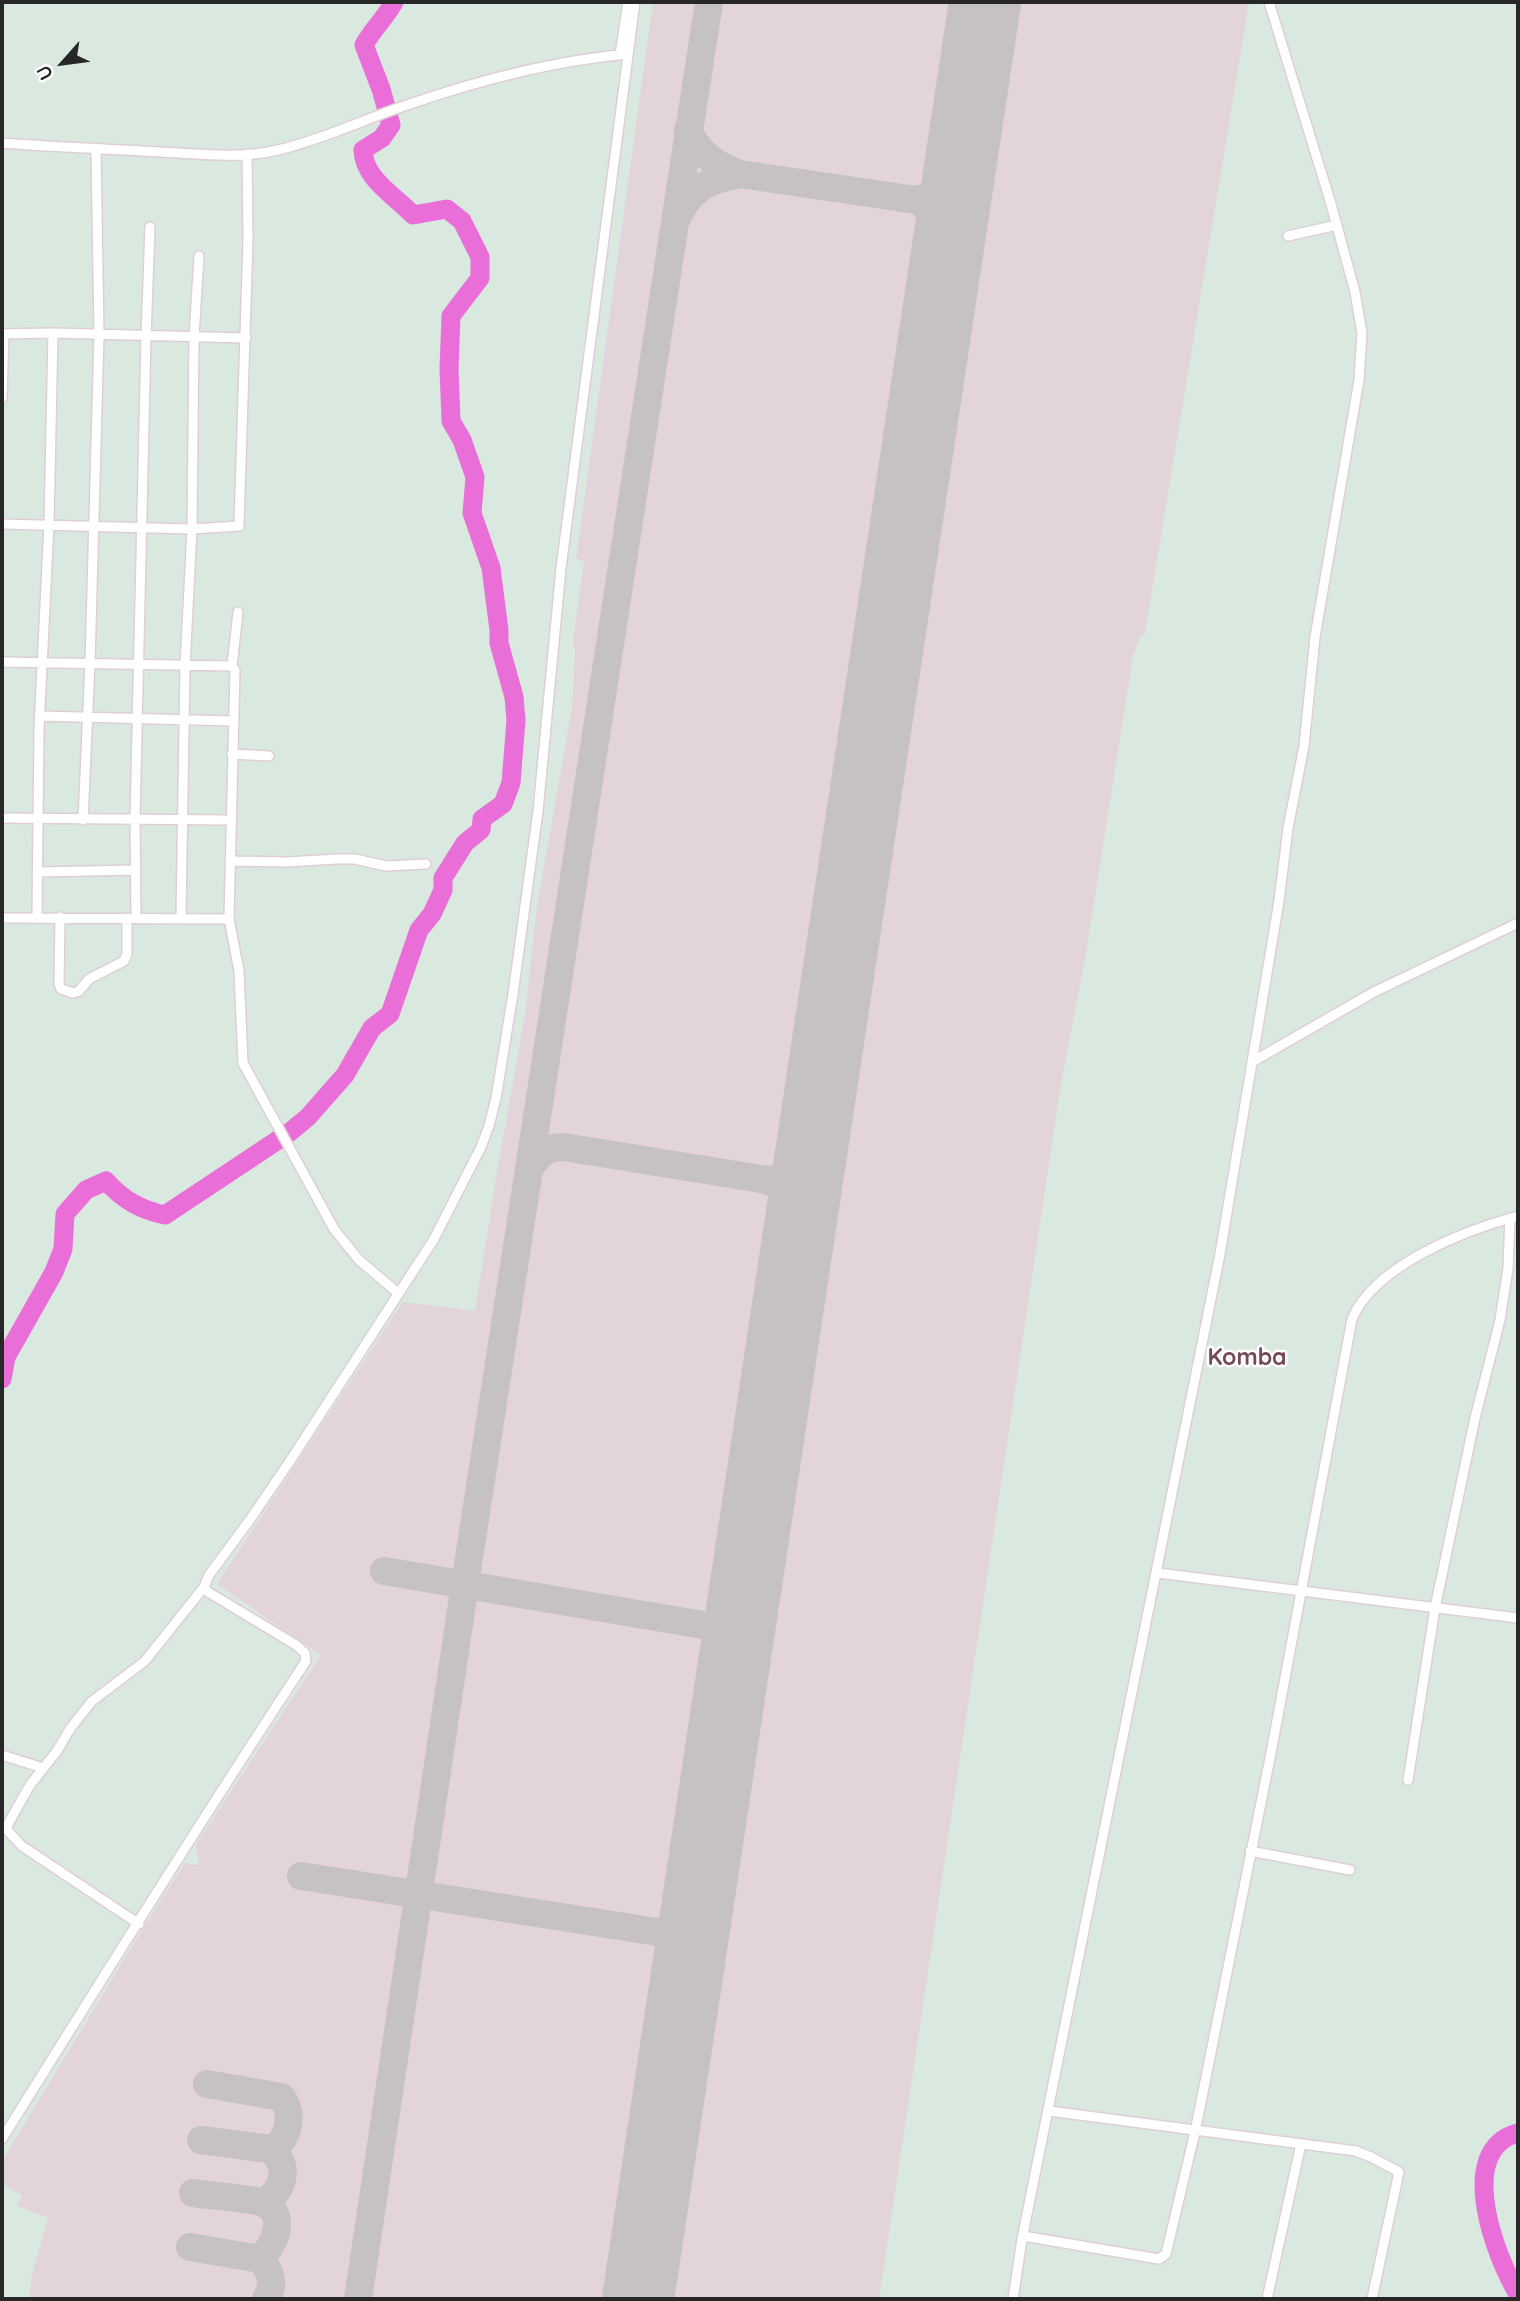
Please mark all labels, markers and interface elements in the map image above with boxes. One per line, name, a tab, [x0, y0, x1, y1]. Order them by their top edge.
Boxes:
north arrow	[28, 28, 98, 98]
text: U	[31, 61, 58, 84]
district label: Komba	[1207, 1344, 1287, 1372]

